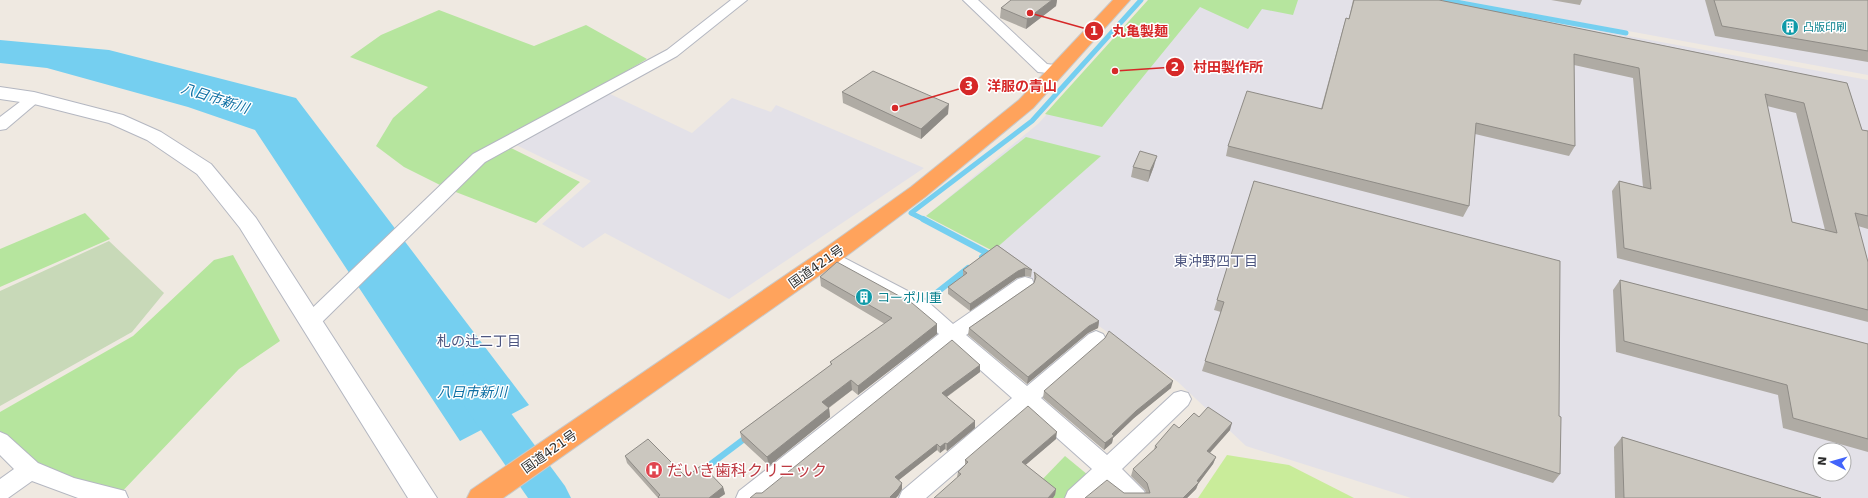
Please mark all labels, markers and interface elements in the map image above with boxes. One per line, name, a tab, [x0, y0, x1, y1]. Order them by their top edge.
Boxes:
building icon: 凸版印刷	[1780, 17, 1800, 37]
callout: 丸亀製麺	[1084, 18, 1176, 44]
place label: 凸版印刷	[1803, 21, 1847, 34]
text: 丸亀製麺	[1112, 23, 1168, 39]
text: 1	[1090, 24, 1098, 38]
callout: 村田製作所	[1165, 54, 1271, 80]
text: 村田製作所	[1193, 59, 1263, 75]
text: 2	[1171, 60, 1179, 74]
callout: 洋服の青山	[959, 73, 1065, 99]
text: 洋服の青山	[987, 78, 1057, 94]
text: 3	[965, 79, 973, 93]
water label: 八日市新川	[179, 80, 253, 117]
street label: 国道421号	[786, 242, 847, 291]
district label: 東沖野四丁目	[1174, 253, 1258, 269]
building icon: コーポ川重	[854, 287, 874, 307]
place label: コーポ川重	[877, 290, 942, 305]
district label: 札の辻二丁目	[437, 333, 521, 349]
water label: 八日市新川	[437, 384, 509, 400]
street label: 国道421号	[519, 427, 580, 476]
north arrow	[1812, 442, 1852, 482]
text: N	[1816, 456, 1829, 466]
hospital icon: だいき歯科クリニック	[644, 460, 664, 480]
place label: だいき歯科クリニック	[667, 461, 827, 480]

